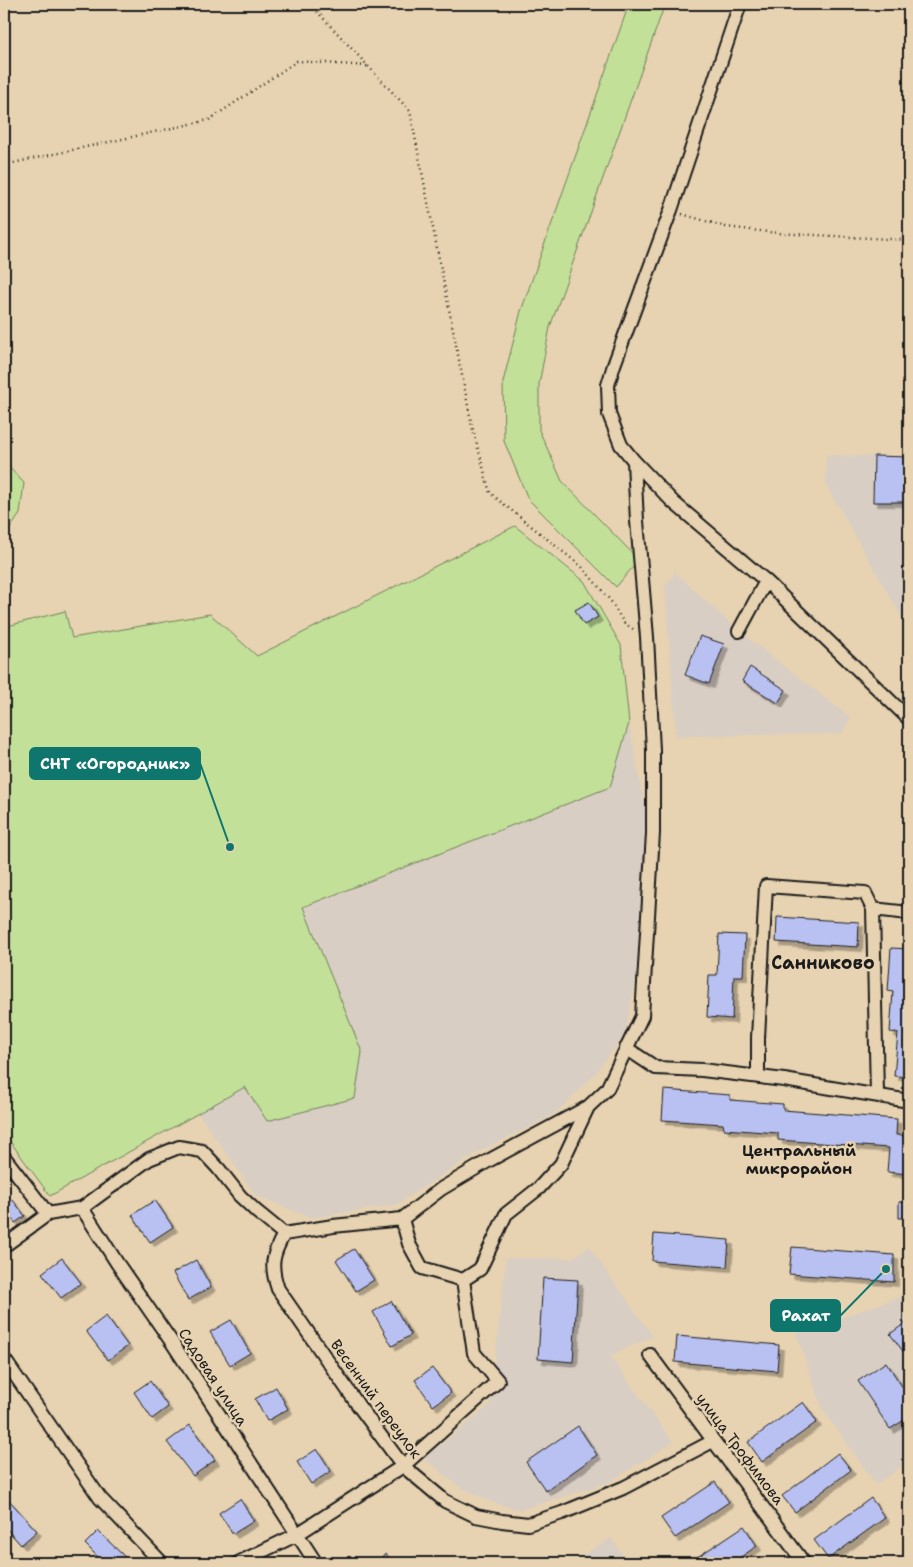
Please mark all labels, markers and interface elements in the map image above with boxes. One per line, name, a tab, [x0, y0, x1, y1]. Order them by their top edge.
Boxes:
callout: СНТ «Огородник»	[30, 748, 200, 779]
text: СНТ «Огородник»	[40, 753, 190, 774]
district label: Санниково	[771, 951, 875, 975]
district label: Центральный микрорайон	[742, 1140, 856, 1179]
callout: Рахат	[771, 1300, 840, 1331]
text: Рахат	[782, 1305, 831, 1326]
street label: Садовая улица	[174, 1324, 252, 1430]
street label: Весенний переулок	[326, 1335, 426, 1463]
street label: улица Трофимова	[691, 1389, 789, 1510]

